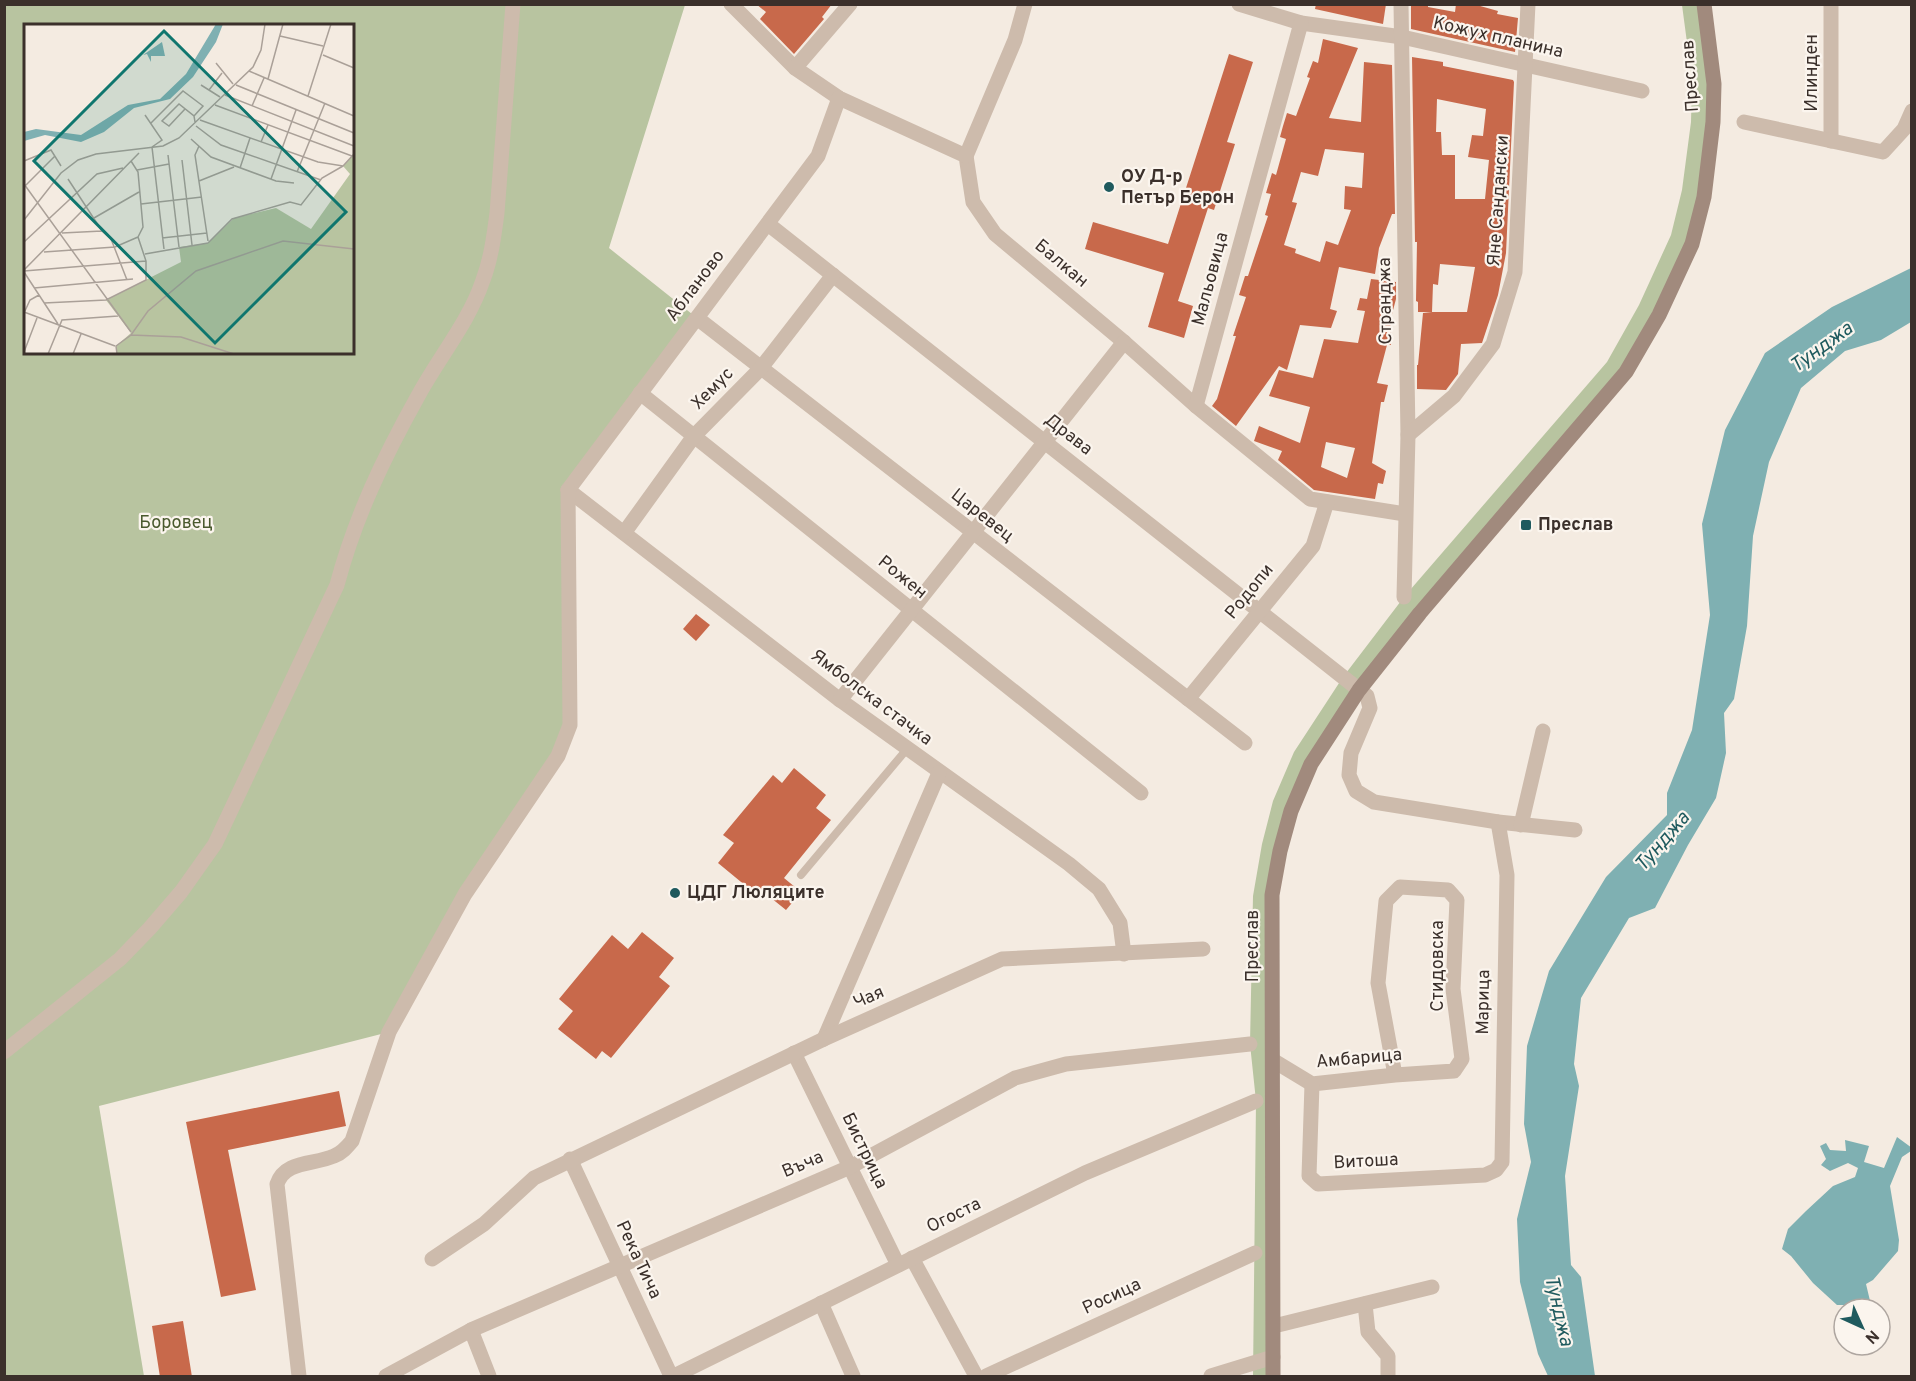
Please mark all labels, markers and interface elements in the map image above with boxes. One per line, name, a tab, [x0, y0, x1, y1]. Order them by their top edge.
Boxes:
street label: Кожух планина	[1431, 12, 1565, 64]
inset map	[24, 24, 354, 354]
street label: Илинден	[1801, 34, 1824, 112]
street label: Преслав	[1677, 39, 1705, 113]
street label: Яне Сандански	[1483, 134, 1515, 268]
place label: ОУ Д-р Петър Берон	[1121, 166, 1234, 210]
marker: ОУ Д-р Петър Берон	[1102, 180, 1116, 194]
street label: Мальовица	[1187, 230, 1235, 328]
street label: Балкан	[1029, 235, 1093, 293]
street label: Абланово	[662, 246, 730, 326]
street label: Странджа	[1374, 257, 1398, 345]
water label: Тунджа	[1785, 316, 1859, 380]
street label: Хемус	[687, 363, 739, 415]
street label: Драва	[1039, 409, 1097, 461]
street label: Царевец	[946, 484, 1018, 548]
park label: Боровец	[139, 512, 213, 535]
place label: Преслав	[1538, 514, 1613, 537]
marker: Преслав	[1519, 518, 1533, 532]
street label: Рожен	[873, 551, 931, 605]
street label: Родопи	[1221, 560, 1279, 624]
street label: Ямболска стачка	[805, 645, 937, 751]
water label: Тунджа	[1630, 806, 1697, 878]
place label: ЦДГ Люляците	[687, 882, 824, 905]
marker: ЦДГ Люляците	[668, 886, 682, 900]
street label: Преслав	[1242, 910, 1265, 982]
street label: Стидовска	[1427, 920, 1450, 1012]
street label: Марица	[1472, 969, 1496, 1035]
street label: Чая	[850, 981, 888, 1015]
street label: Амбарица	[1315, 1044, 1403, 1074]
street label: Бистрица	[836, 1109, 892, 1193]
street label: Въча	[779, 1146, 827, 1184]
street label: Витоша	[1333, 1149, 1399, 1175]
street label: Огоста	[923, 1193, 985, 1239]
street label: Река Тича	[610, 1217, 666, 1303]
street label: Росица	[1079, 1273, 1145, 1321]
water label: Тунджа	[1537, 1273, 1579, 1350]
north arrow	[1832, 1297, 1892, 1357]
text: N	[1860, 1325, 1882, 1347]

